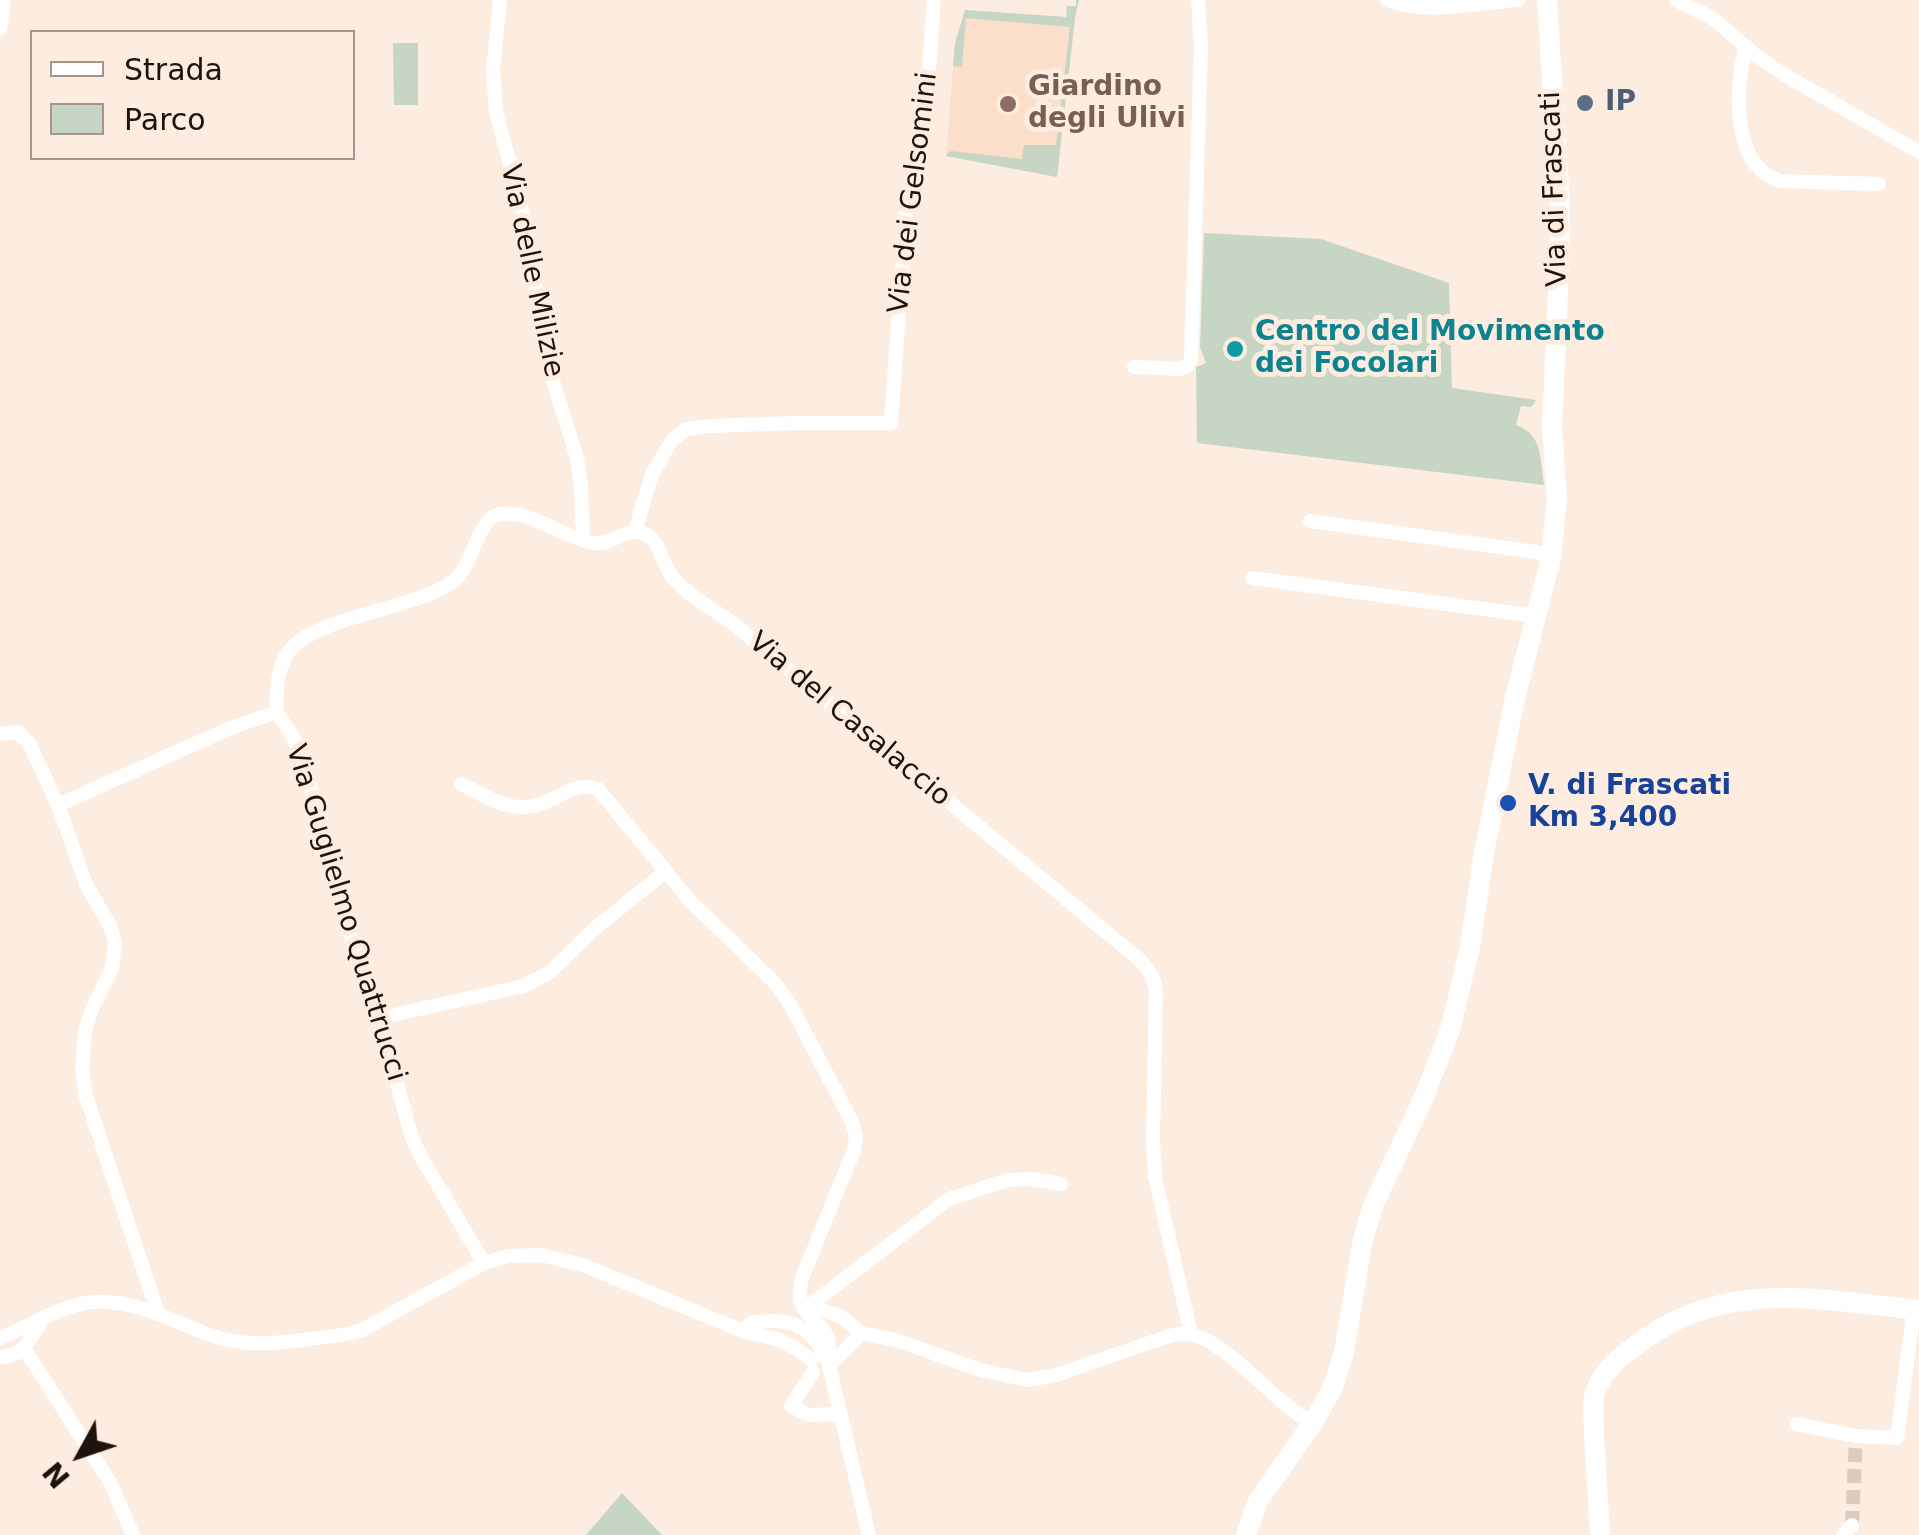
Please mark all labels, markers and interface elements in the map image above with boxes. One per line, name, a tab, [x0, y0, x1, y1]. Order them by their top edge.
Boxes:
legend	[30, 30, 355, 160]
text: Strada	[124, 52, 223, 87]
street label: Via dei Gelsomini	[883, 70, 945, 316]
place label: Giardino degli Ulivi	[1028, 71, 1186, 137]
place label: IP	[1605, 86, 1636, 120]
street label: Via di Frascati	[1535, 91, 1575, 287]
marker: IP	[1574, 92, 1596, 114]
marker: Giardino degli Ulivi	[997, 93, 1019, 115]
text: Parco	[124, 102, 206, 137]
street label: Via delle Milizie	[492, 162, 570, 380]
place label: Centro del Movimento dei Focolari	[1255, 316, 1605, 382]
marker: Centro del Movimento dei Focolari	[1224, 338, 1246, 360]
street label: Via del Casalaccio	[741, 626, 957, 814]
street label: Via Guglielmo Quattrucci	[278, 741, 412, 1085]
place label: V. di Frascati Km 3,400	[1528, 770, 1731, 836]
marker: V. di Frascati Km 3,400	[1497, 792, 1519, 814]
north arrow	[30, 1405, 130, 1505]
text: N	[36, 1455, 77, 1494]

